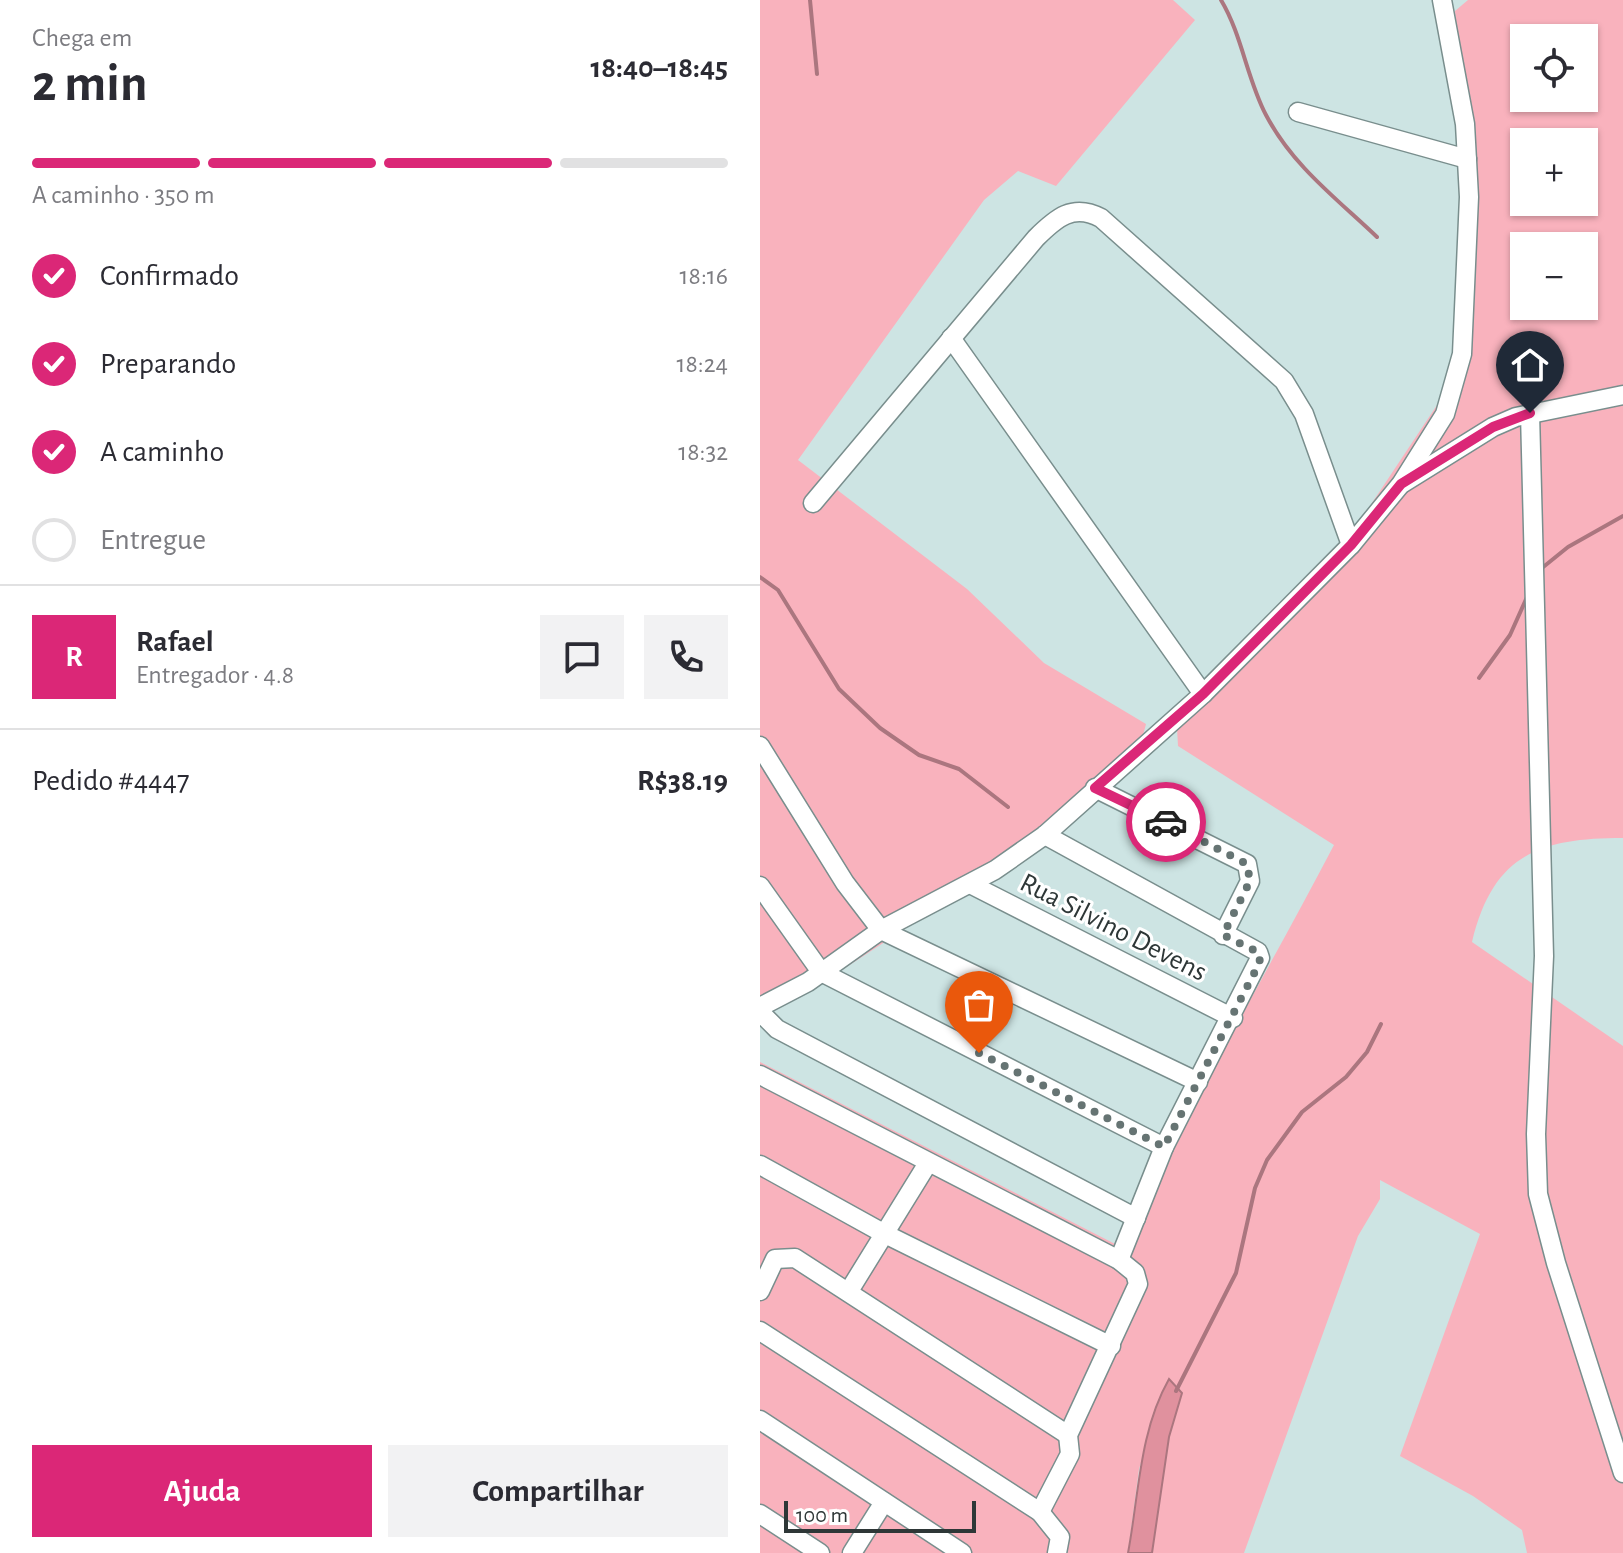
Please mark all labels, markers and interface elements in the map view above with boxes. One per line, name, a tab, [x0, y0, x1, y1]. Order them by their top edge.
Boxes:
map controls	[1510, 24, 1598, 320]
button: locate	[1510, 24, 1598, 112]
text: Chega em	[32, 25, 132, 51]
text: 18:40–18:45	[590, 53, 728, 83]
text: 2 min	[32, 58, 147, 110]
button: +	[1510, 128, 1598, 216]
text: A caminho · 350 m	[32, 182, 215, 208]
button: −	[1510, 232, 1598, 320]
icon: check	[32, 254, 76, 298]
text: Confirmado	[100, 261, 239, 291]
text: 18:16	[680, 263, 728, 289]
pin	[1496, 331, 1564, 413]
icon: check	[32, 342, 76, 386]
icon: home	[1508, 343, 1552, 387]
text: Preparando	[100, 349, 236, 379]
text: 18:24	[676, 351, 728, 377]
icon: check	[32, 430, 76, 474]
text: A caminho	[100, 437, 224, 467]
text: 18:32	[678, 439, 728, 465]
text: Entregue	[100, 525, 206, 555]
button: chat	[540, 615, 624, 699]
button: phone	[644, 615, 728, 699]
text: Rafael	[136, 627, 214, 657]
text: R	[65, 642, 83, 672]
text: Entregador · 4.8	[136, 662, 294, 688]
text: Pedido #4447	[32, 766, 189, 796]
text: R$38.19	[637, 766, 728, 796]
courier	[1126, 782, 1206, 862]
icon: car	[1144, 800, 1188, 844]
street label: Rua Silvino Devens	[1015, 869, 1211, 987]
pin	[945, 971, 1013, 1053]
icon: bag	[957, 983, 1001, 1027]
button: Ajuda	[32, 1445, 372, 1537]
button: Compartilhar	[388, 1445, 728, 1537]
scale bar	[784, 1497, 976, 1533]
text: 100 m	[796, 1504, 848, 1526]

